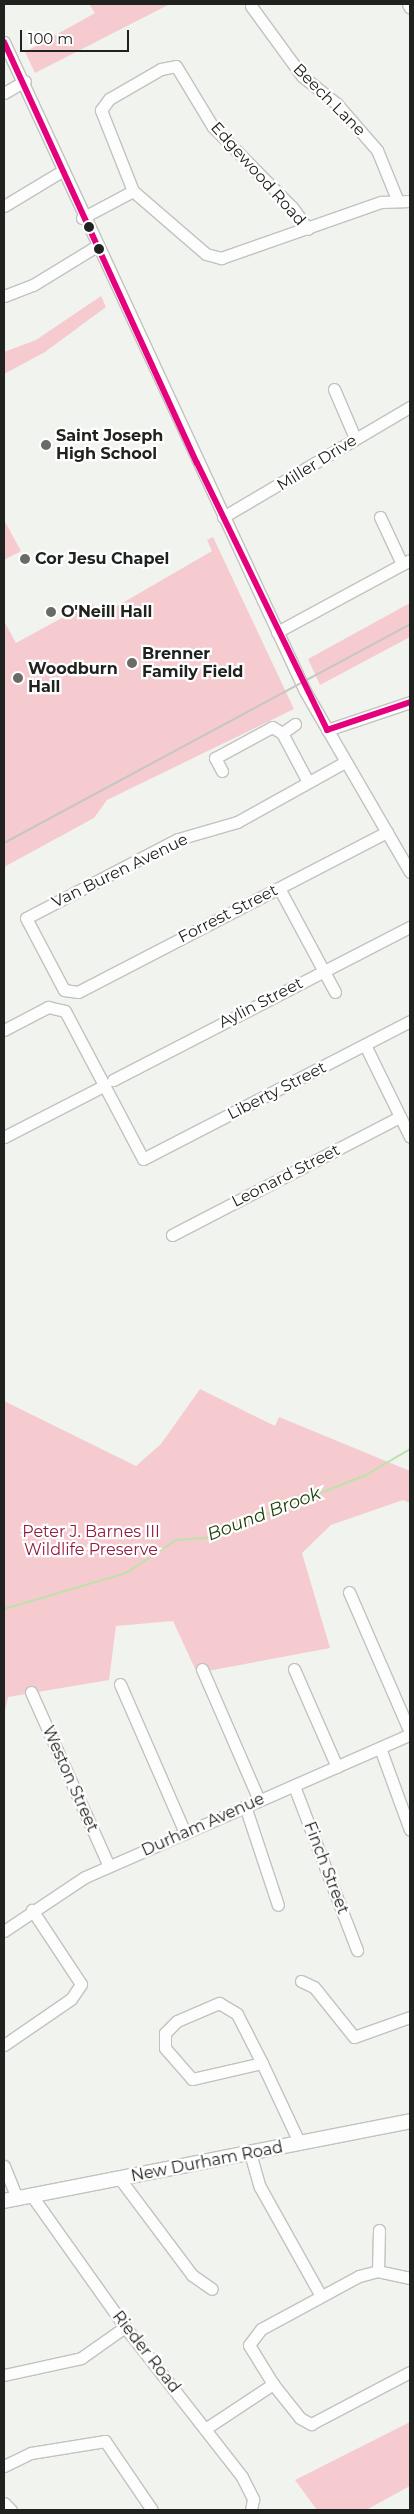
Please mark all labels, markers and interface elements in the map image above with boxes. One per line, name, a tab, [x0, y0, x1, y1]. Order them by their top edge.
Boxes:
scale bar	[22, 20, 131, 52]
text: 100 m	[28, 29, 73, 48]
street label: Beech Lane	[289, 60, 369, 140]
street label: Edgewood Road	[206, 118, 310, 230]
unlabelled marker	[84, 222, 94, 232]
unlabelled marker	[94, 244, 104, 254]
place label: Saint Joseph High School	[56, 426, 163, 464]
street label: Miller Drive	[274, 431, 360, 495]
marker: Saint Joseph High School	[40, 439, 52, 451]
place label: Cor Jesu Chapel	[35, 549, 169, 569]
marker: Cor Jesu Chapel	[19, 553, 31, 565]
place label: O'Neill Hall	[61, 602, 152, 622]
marker: O'Neill Hall	[45, 606, 57, 618]
place label: Brenner Family Field	[142, 644, 243, 682]
marker: Brenner Family Field	[126, 657, 138, 669]
place label: Woodburn Hall	[28, 659, 118, 697]
marker: Woodburn Hall	[12, 672, 24, 684]
street label: Van Buren Avenue	[49, 830, 191, 912]
street label: Forrest Street	[175, 881, 281, 947]
street label: Aylin Street	[216, 974, 306, 1032]
street label: Liberty Street	[225, 1058, 329, 1124]
street label: Leonard Street	[229, 1140, 343, 1212]
water label: Bound Brook	[204, 1482, 324, 1546]
park label: Peter J. Barnes III Wildlife Preserve	[22, 1522, 160, 1560]
street label: Weston Street	[38, 1723, 102, 1835]
street label: Durham Avenue	[139, 1789, 267, 1861]
street label: Finch Street	[300, 1819, 352, 1917]
street label: New Durham Road	[129, 2138, 285, 2186]
street label: Rieder Road	[108, 2307, 184, 2397]

